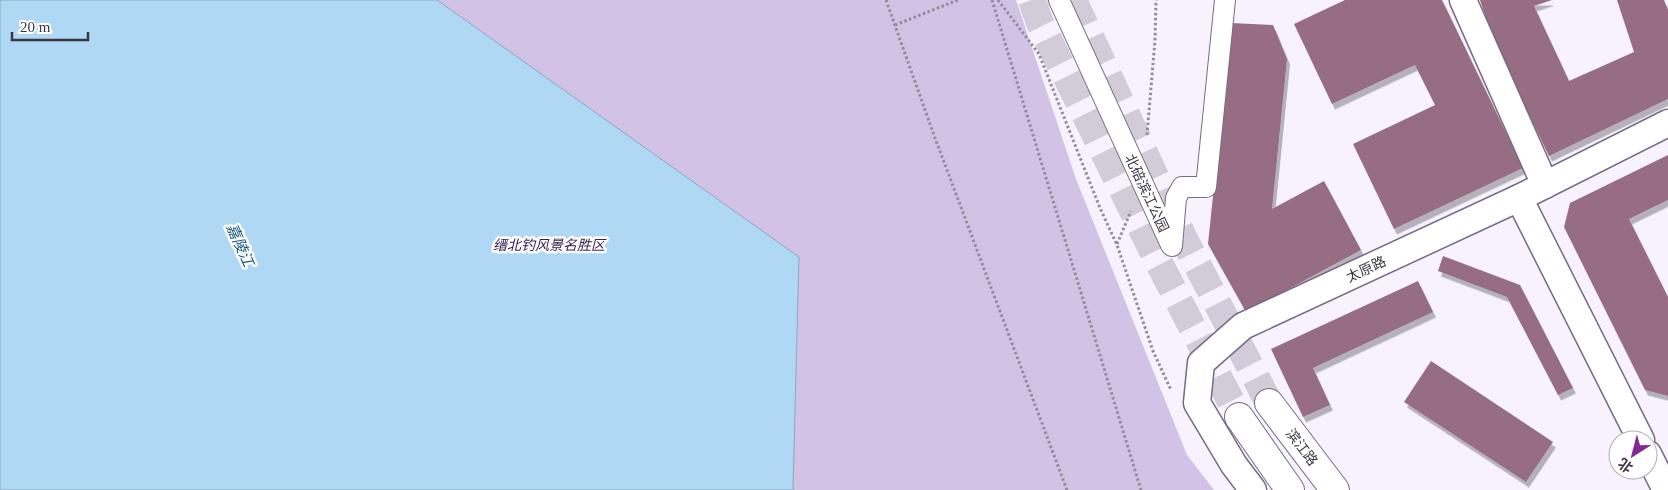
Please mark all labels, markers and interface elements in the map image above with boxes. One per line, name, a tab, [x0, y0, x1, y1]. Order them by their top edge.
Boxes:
scale bar	[12, 10, 89, 42]
text: 20 m	[20, 19, 51, 35]
street label: 北碚滨江公园	[1122, 152, 1172, 234]
water label: 嘉陵江	[224, 221, 257, 271]
park label: 缙北钓风景名胜区	[493, 238, 607, 253]
street label: 太原路	[1344, 254, 1388, 285]
street label: 滨江路	[1283, 426, 1320, 469]
north arrow	[1608, 430, 1658, 480]
text: 北	[1616, 455, 1636, 475]

